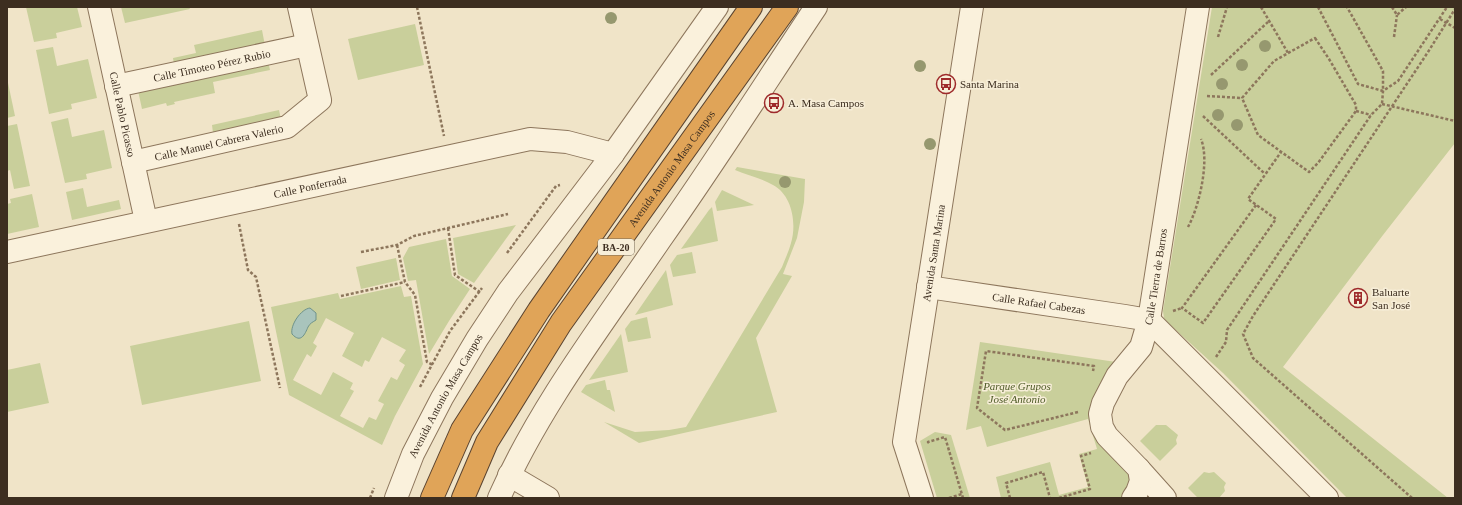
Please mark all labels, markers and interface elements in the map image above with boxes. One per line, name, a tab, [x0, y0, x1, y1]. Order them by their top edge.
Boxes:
street label: Calle Timoteo Pérez Rubio	[152, 47, 272, 84]
street label: Calle Pablo Picasso	[107, 71, 138, 159]
bus stop icon: Santa Marina	[935, 73, 957, 95]
place label: Santa Marina	[960, 78, 1019, 90]
bus stop icon: A. Masa Campos	[763, 92, 785, 114]
place label: A. Masa Campos	[788, 97, 864, 109]
street label: Avenida Antonio Masa Campos	[626, 108, 717, 229]
street label: Calle Manuel Cabrera Valerio	[153, 122, 285, 163]
street label: Calle Ponferrada	[272, 173, 348, 200]
street label: Avenida Santa Marina	[920, 204, 947, 303]
street label: Calle Tierra de Barros	[1142, 228, 1169, 326]
road number: BA-20	[598, 239, 634, 255]
place label: Baluarte San José	[1372, 286, 1410, 311]
building icon: Baluarte San José	[1347, 287, 1369, 309]
street label: Calle Rafael Cabezas	[991, 291, 1086, 316]
street label: Avenida Antonio Masa Campos	[406, 331, 485, 460]
park label: Parque Grupos José Antonio	[982, 380, 1051, 405]

